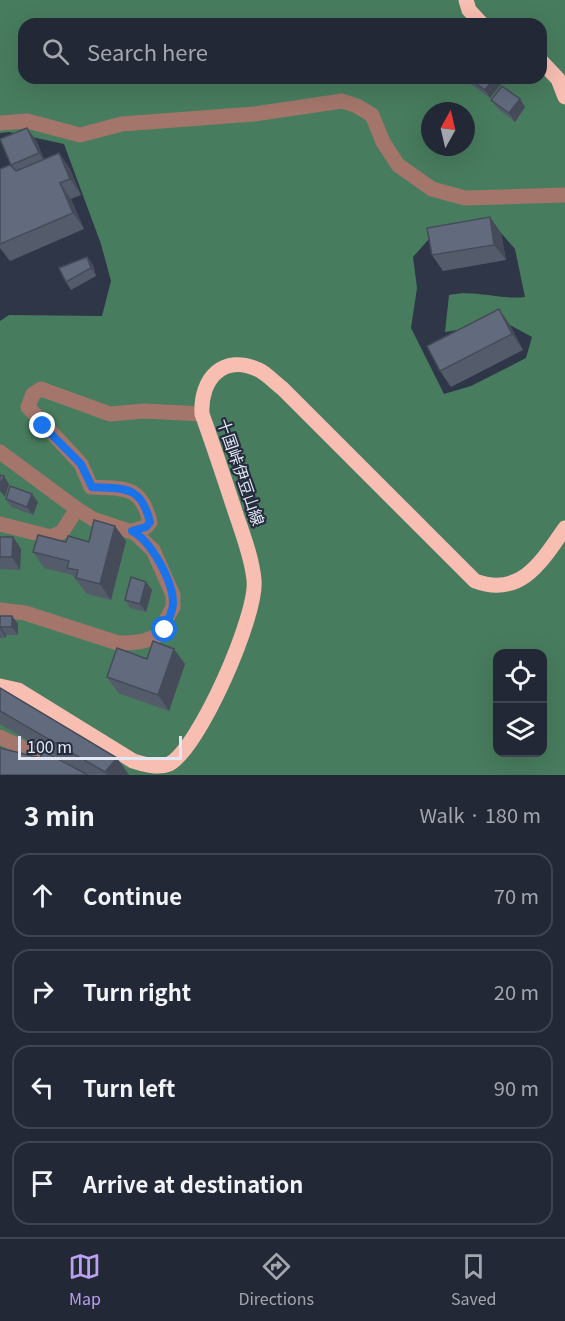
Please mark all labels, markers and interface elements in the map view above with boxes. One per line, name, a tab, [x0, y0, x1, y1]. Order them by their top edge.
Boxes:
search box	[18, 18, 547, 84]
icon: search	[39, 35, 72, 68]
text: Search here	[87, 35, 208, 67]
north arrow	[421, 102, 475, 156]
route end	[29, 412, 55, 438]
street label: 十国峠伊豆山線	[212, 415, 272, 529]
route start	[151, 616, 177, 642]
map controls	[493, 649, 547, 757]
button: locate	[493, 649, 547, 703]
button: layers	[493, 703, 547, 757]
scale bar	[18, 733, 182, 760]
text: 100 m	[27, 734, 72, 758]
text: 3 min	[24, 796, 95, 833]
text: Walk · 180 m	[419, 800, 541, 829]
icon: ahead	[26, 879, 59, 912]
text: Continue	[83, 879, 182, 911]
text: 70 m	[494, 881, 539, 910]
icon: right	[26, 975, 59, 1008]
text: Turn right	[83, 975, 191, 1007]
text: 20 m	[494, 977, 539, 1006]
icon: left	[26, 1071, 59, 1104]
text: Turn left	[83, 1071, 175, 1103]
text: 90 m	[494, 1073, 539, 1102]
icon: arrive	[26, 1167, 59, 1200]
text: Arrive at destination	[83, 1167, 303, 1199]
tab: Map	[68, 1250, 101, 1310]
tab: Directions	[238, 1250, 314, 1310]
tab: Saved	[451, 1250, 497, 1310]

